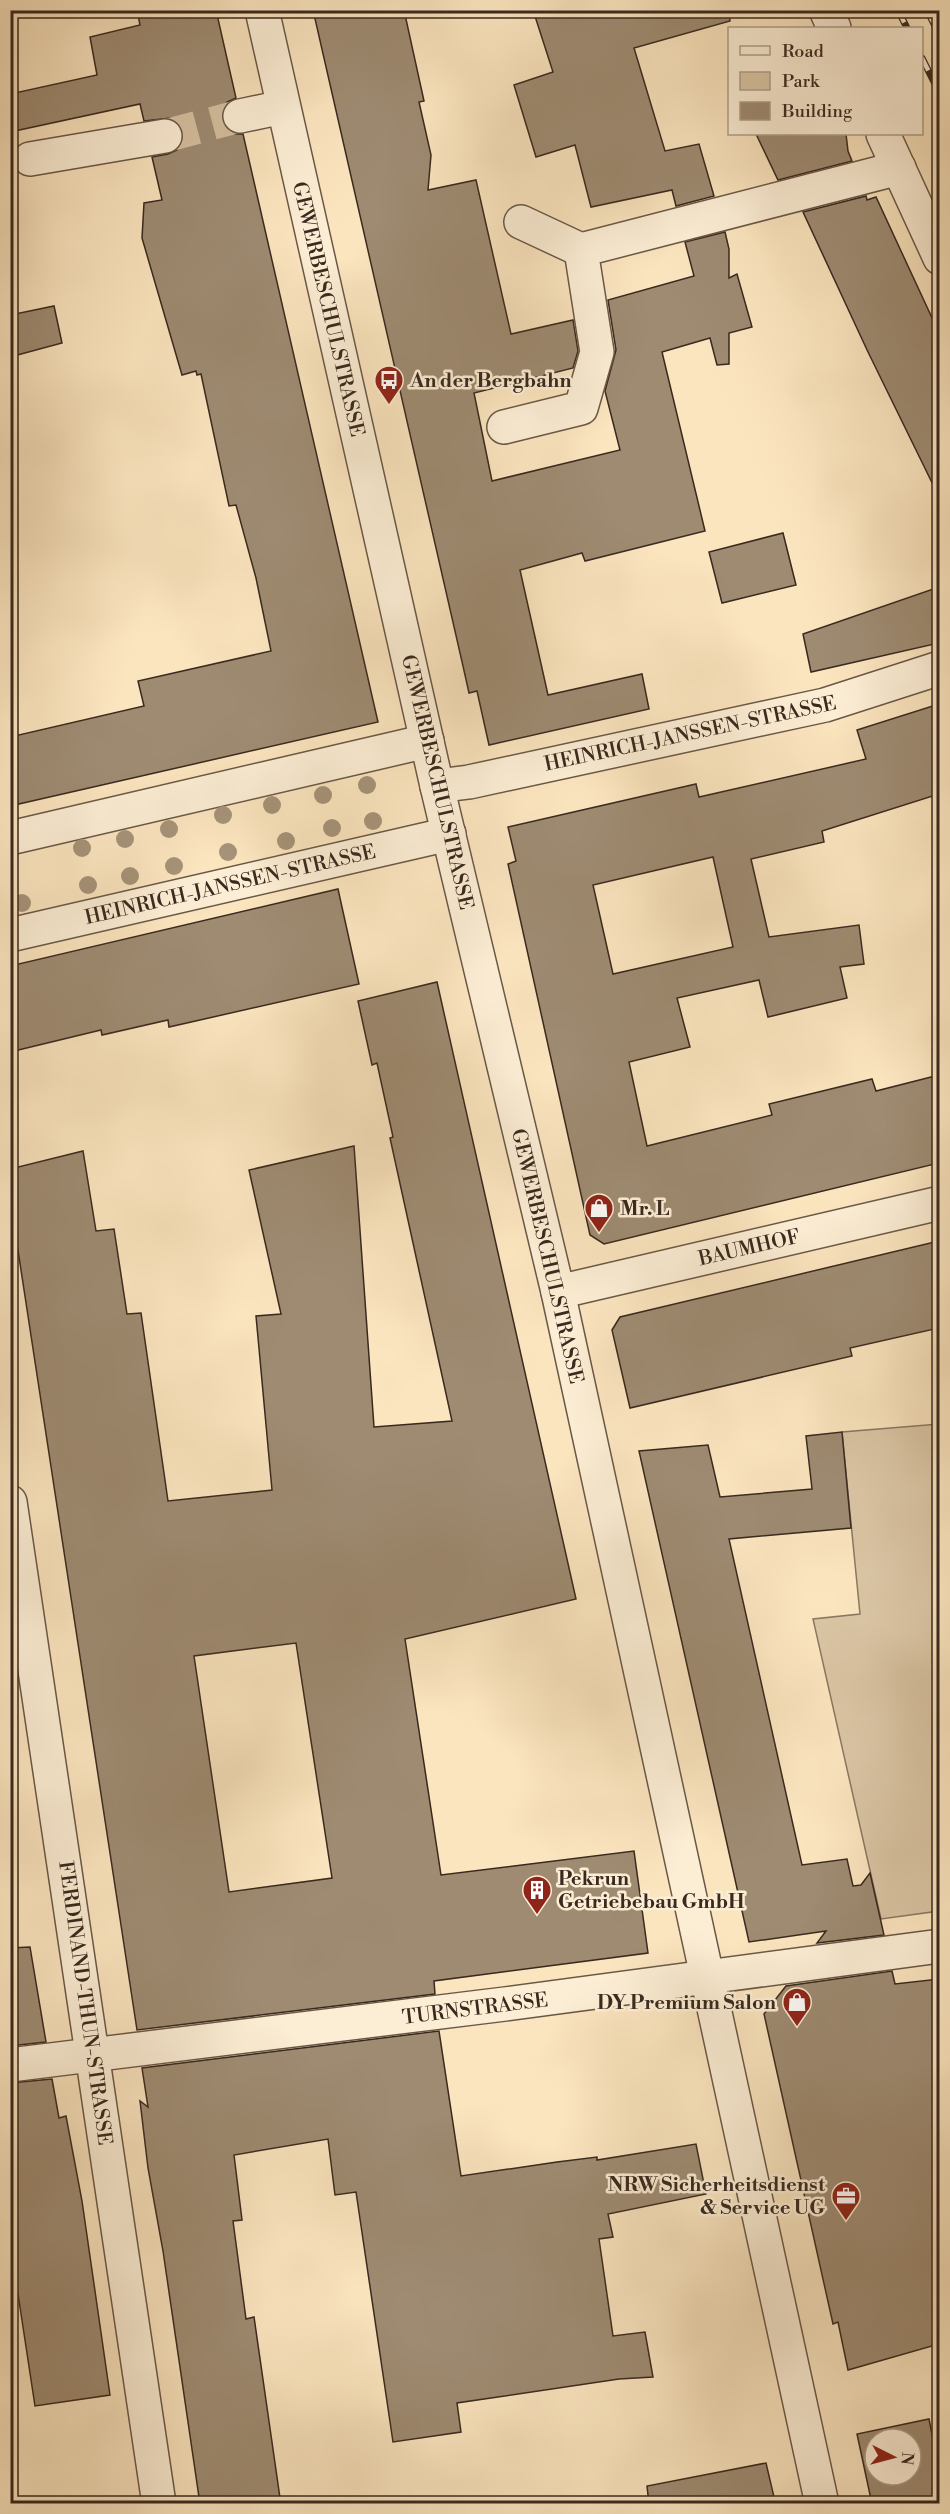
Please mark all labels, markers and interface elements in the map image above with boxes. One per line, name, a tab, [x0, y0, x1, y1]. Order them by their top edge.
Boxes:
legend	[728, 27, 923, 135]
text: Road	[782, 40, 825, 63]
text: Park	[782, 70, 821, 93]
text: Building	[781, 100, 853, 123]
street label: GEWERBESCHULSTRASSE	[286, 179, 369, 439]
bus stop icon: An der Bergbahn	[373, 364, 405, 406]
place label: An der Bergbahn	[409, 369, 572, 394]
street label: GEWERBESCHULSTRASSE	[395, 652, 478, 912]
street label: HEINRICH-JANSSEN-STRASSE	[542, 691, 839, 778]
street label: HEINRICH-JANSSEN-STRASSE	[82, 840, 378, 931]
street label: GEWERBESCHULSTRASSE	[505, 1126, 588, 1386]
shop icon: Mr. L	[583, 1192, 615, 1234]
place label: Mr. L	[620, 1197, 670, 1222]
street label: BAUMHOF	[695, 1225, 803, 1273]
street label: FERDINAND-THUN-STRASSE	[52, 1860, 117, 2147]
place label: Pekrun Getriebebau GmbH	[558, 1867, 745, 1915]
building icon: Pekrun Getriebebau GmbH	[521, 1874, 553, 1916]
shop icon: DY Premium Salon	[781, 1986, 813, 2028]
street label: TURNSTRASSE	[401, 1988, 550, 2031]
place label: DY Premium Salon	[597, 1991, 777, 2016]
place label: NRW Sicherheitsdienst & Service UG	[608, 2173, 826, 2221]
office icon: NRW Sicherheitsdienst & Service UG	[830, 2180, 862, 2222]
north arrow	[863, 2427, 923, 2487]
text: N	[896, 2451, 918, 2466]

